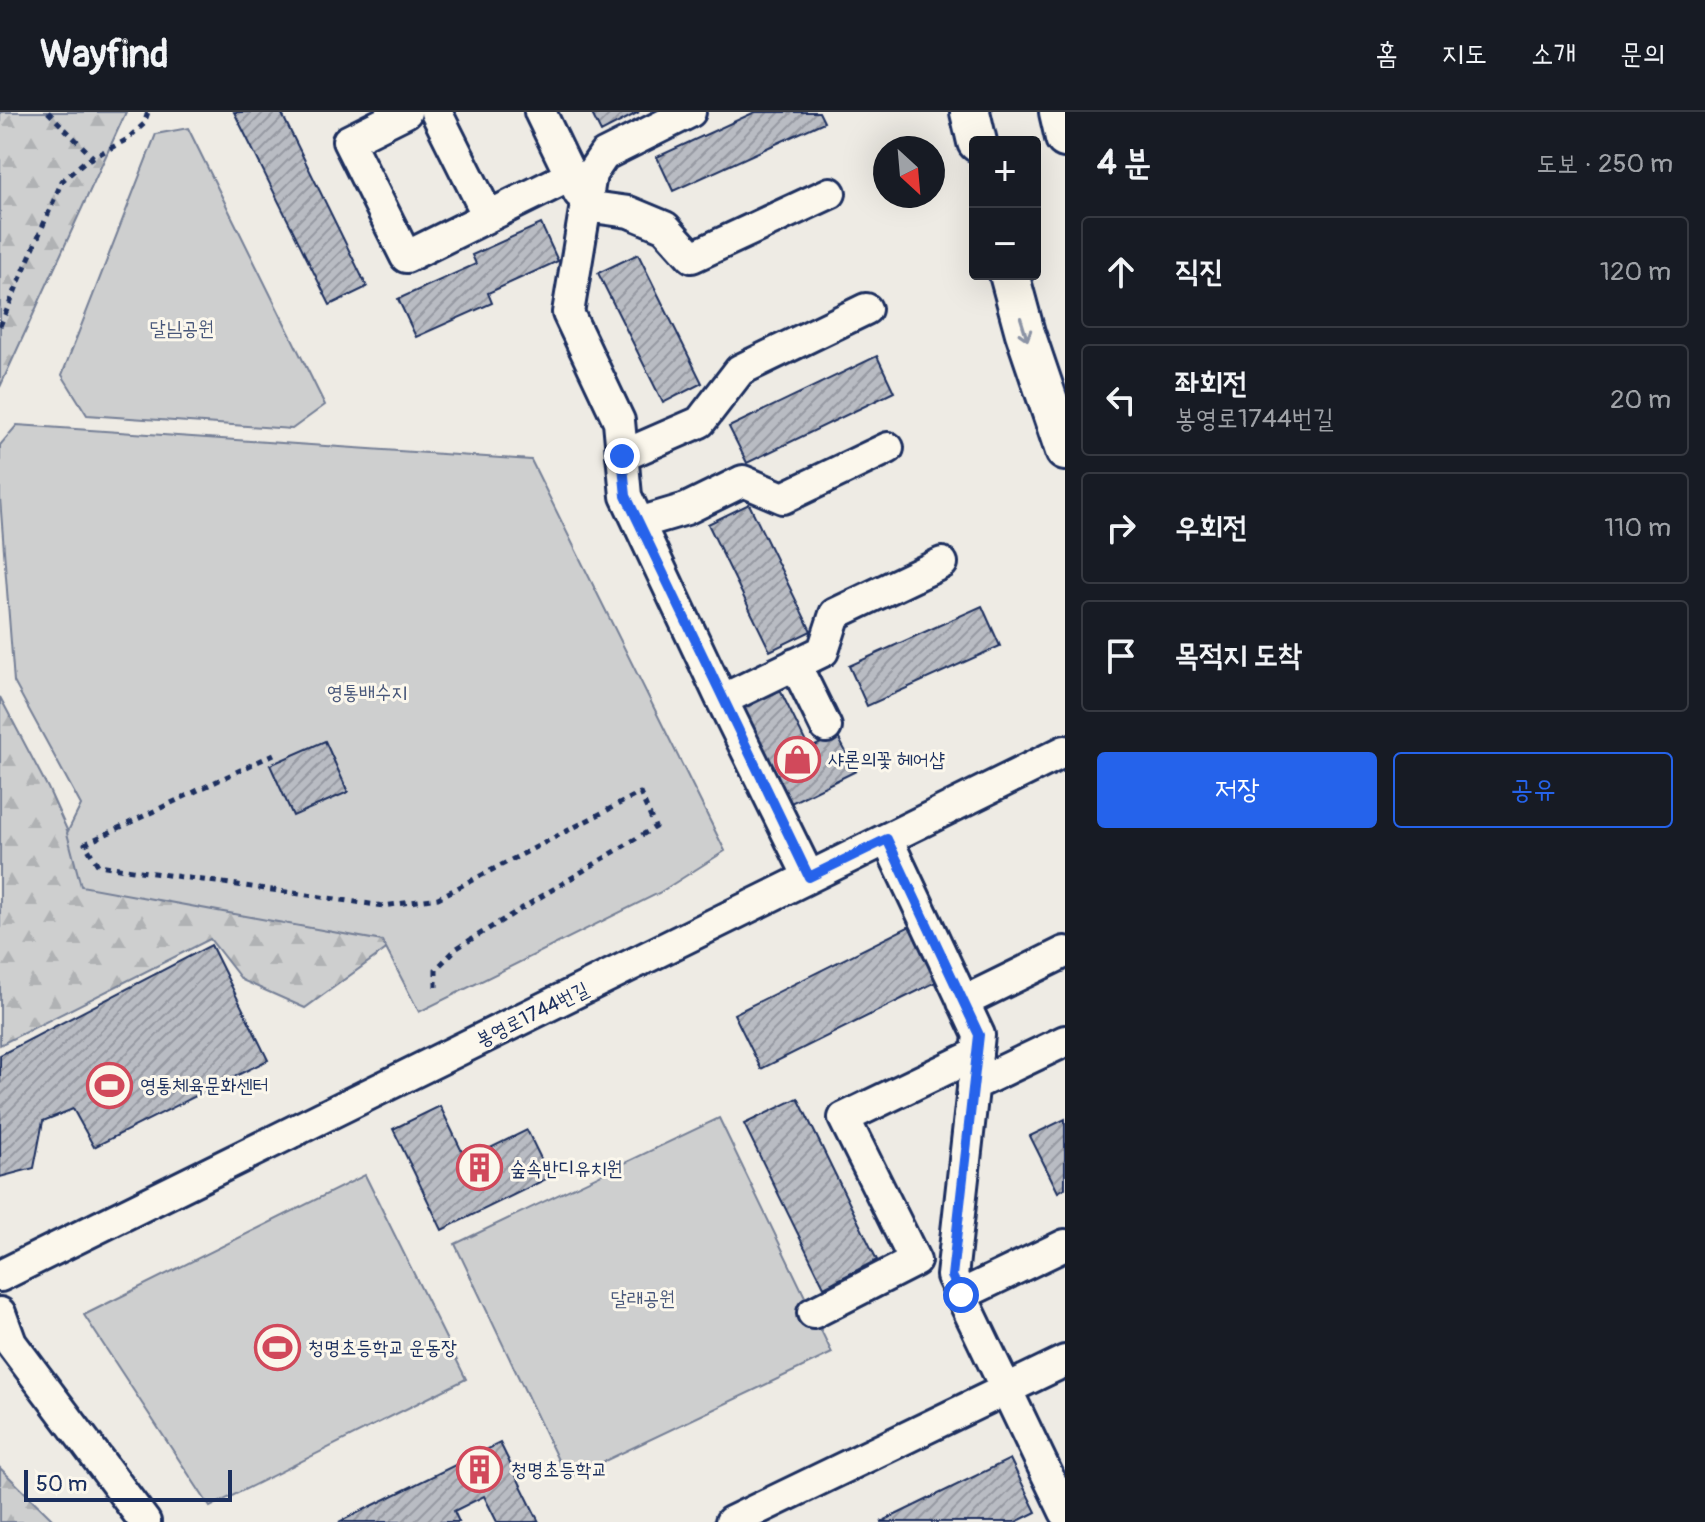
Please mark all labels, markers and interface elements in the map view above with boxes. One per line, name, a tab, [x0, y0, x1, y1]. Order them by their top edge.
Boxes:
text: Wayfind	[40, 31, 169, 79]
text: 홈	[1375, 37, 1398, 72]
text: 지도	[1442, 37, 1487, 72]
text: 소개	[1531, 37, 1576, 72]
text: 문의	[1620, 37, 1665, 72]
north arrow	[873, 136, 945, 208]
map controls	[969, 136, 1041, 280]
button: +	[969, 136, 1041, 208]
text: 4 분	[1097, 142, 1151, 185]
text: 도보 · 250 m	[1536, 148, 1673, 180]
button: −	[969, 208, 1041, 280]
icon: ahead	[1099, 250, 1143, 294]
text: 직진	[1175, 253, 1223, 290]
text: 120 m	[1600, 256, 1671, 288]
one-way arrow	[1017, 315, 1032, 341]
park label: 달님공원	[150, 316, 214, 341]
text: 좌회전	[1175, 365, 1247, 402]
icon: left	[1099, 378, 1143, 422]
text: 20 m	[1610, 384, 1671, 416]
text: 봉영로1744번길	[1175, 403, 1334, 435]
route end	[604, 438, 640, 474]
icon: right	[1099, 506, 1143, 550]
text: 우회전	[1175, 509, 1247, 546]
text: 110 m	[1604, 512, 1671, 544]
icon: arrive	[1099, 634, 1143, 678]
text: 목적지 도착	[1175, 637, 1302, 674]
park label: 영통배수지	[327, 680, 407, 705]
shop icon: 샤론의꽃 헤어샵	[773, 735, 821, 783]
place label: 샤론의꽃 헤어샵	[828, 747, 945, 772]
button: 저장	[1097, 752, 1377, 828]
button: 공유	[1393, 752, 1673, 828]
street label: 봉영로1744번길	[472, 976, 593, 1052]
sports icon: 영통체육문화센터	[85, 1061, 133, 1109]
place label: 영통체육문화센터	[140, 1073, 269, 1098]
building icon: 숲속반디유치원	[455, 1144, 503, 1192]
place label: 숲속반디유치원	[510, 1156, 623, 1181]
route start	[943, 1277, 979, 1313]
park label: 달래공원	[611, 1286, 675, 1311]
sports icon: 청명초등학교 운동장	[253, 1323, 301, 1371]
place label: 청명초등학교 운동장	[308, 1335, 457, 1360]
building icon: 청명초등학교	[456, 1445, 504, 1493]
place label: 청명초등학교	[511, 1457, 608, 1482]
scale bar	[24, 1466, 232, 1502]
text: 50 m	[36, 1470, 87, 1498]

